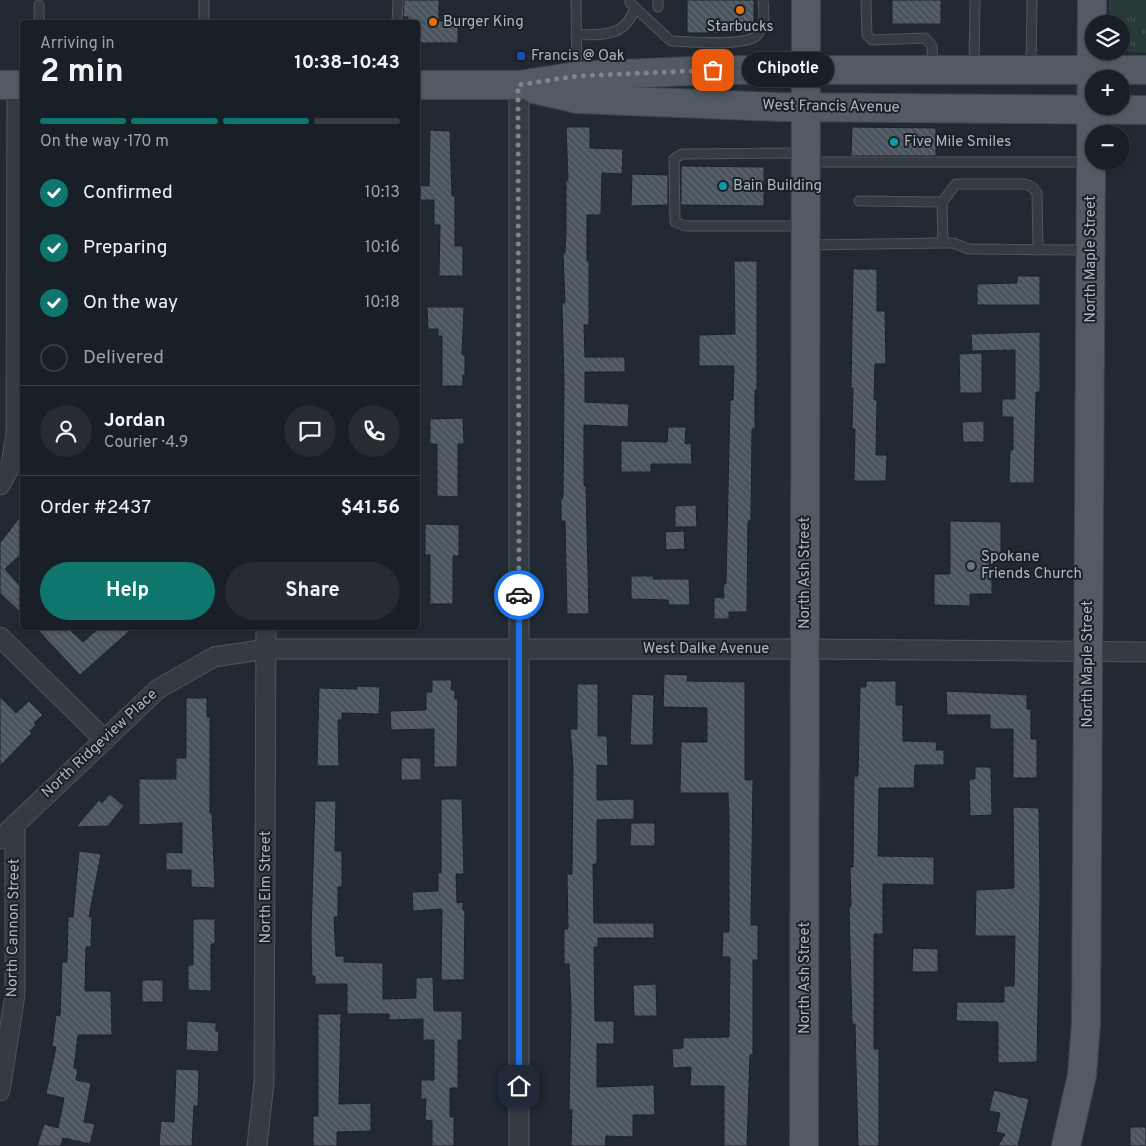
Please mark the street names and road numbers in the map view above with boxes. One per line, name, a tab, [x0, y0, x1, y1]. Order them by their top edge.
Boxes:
street label: West Francis Avenue	[762, 96, 900, 118]
street label: North Maple Street	[1082, 195, 1101, 323]
street label: North Ash Street	[796, 517, 815, 629]
street label: North Maple Street	[1079, 600, 1098, 728]
street label: West Dalke Avenue	[643, 640, 769, 659]
street label: North Ridgeview Place	[38, 685, 162, 803]
street label: North Elm Street	[257, 831, 276, 943]
street label: North Cannon Street	[3, 858, 25, 998]
street label: North Ash Street	[796, 922, 815, 1034]

